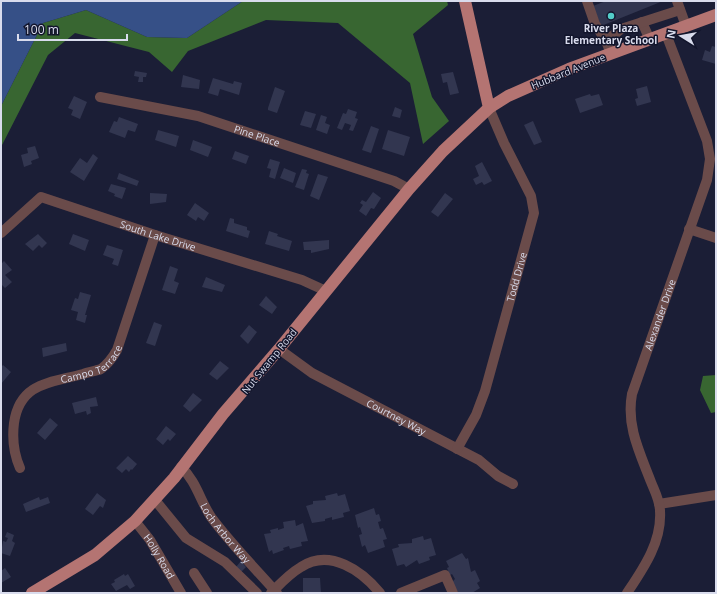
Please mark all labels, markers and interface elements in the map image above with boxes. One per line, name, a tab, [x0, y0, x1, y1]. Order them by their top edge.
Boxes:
marker: River Plaza Elementary School	[606, 11, 616, 21]
scale bar	[18, 16, 127, 42]
north arrow	[661, 16, 701, 56]
text: 100 m	[24, 21, 59, 38]
place label: River Plaza Elementary School	[565, 21, 657, 47]
text: N	[662, 28, 679, 40]
street label: Hubbard Avenue	[529, 50, 608, 92]
street label: Pine Place	[232, 121, 282, 150]
street label: South Lake Drive	[118, 217, 198, 254]
street label: Todd Drive	[503, 250, 530, 303]
street label: Alexander Drive	[641, 277, 679, 352]
street label: Nut Swamp Road	[238, 325, 300, 397]
street label: Campo Terrace	[59, 343, 125, 386]
street label: Courtney Way	[364, 396, 430, 439]
street label: Loch Arbor Way	[197, 500, 254, 567]
street label: Holly Road	[141, 531, 178, 581]

